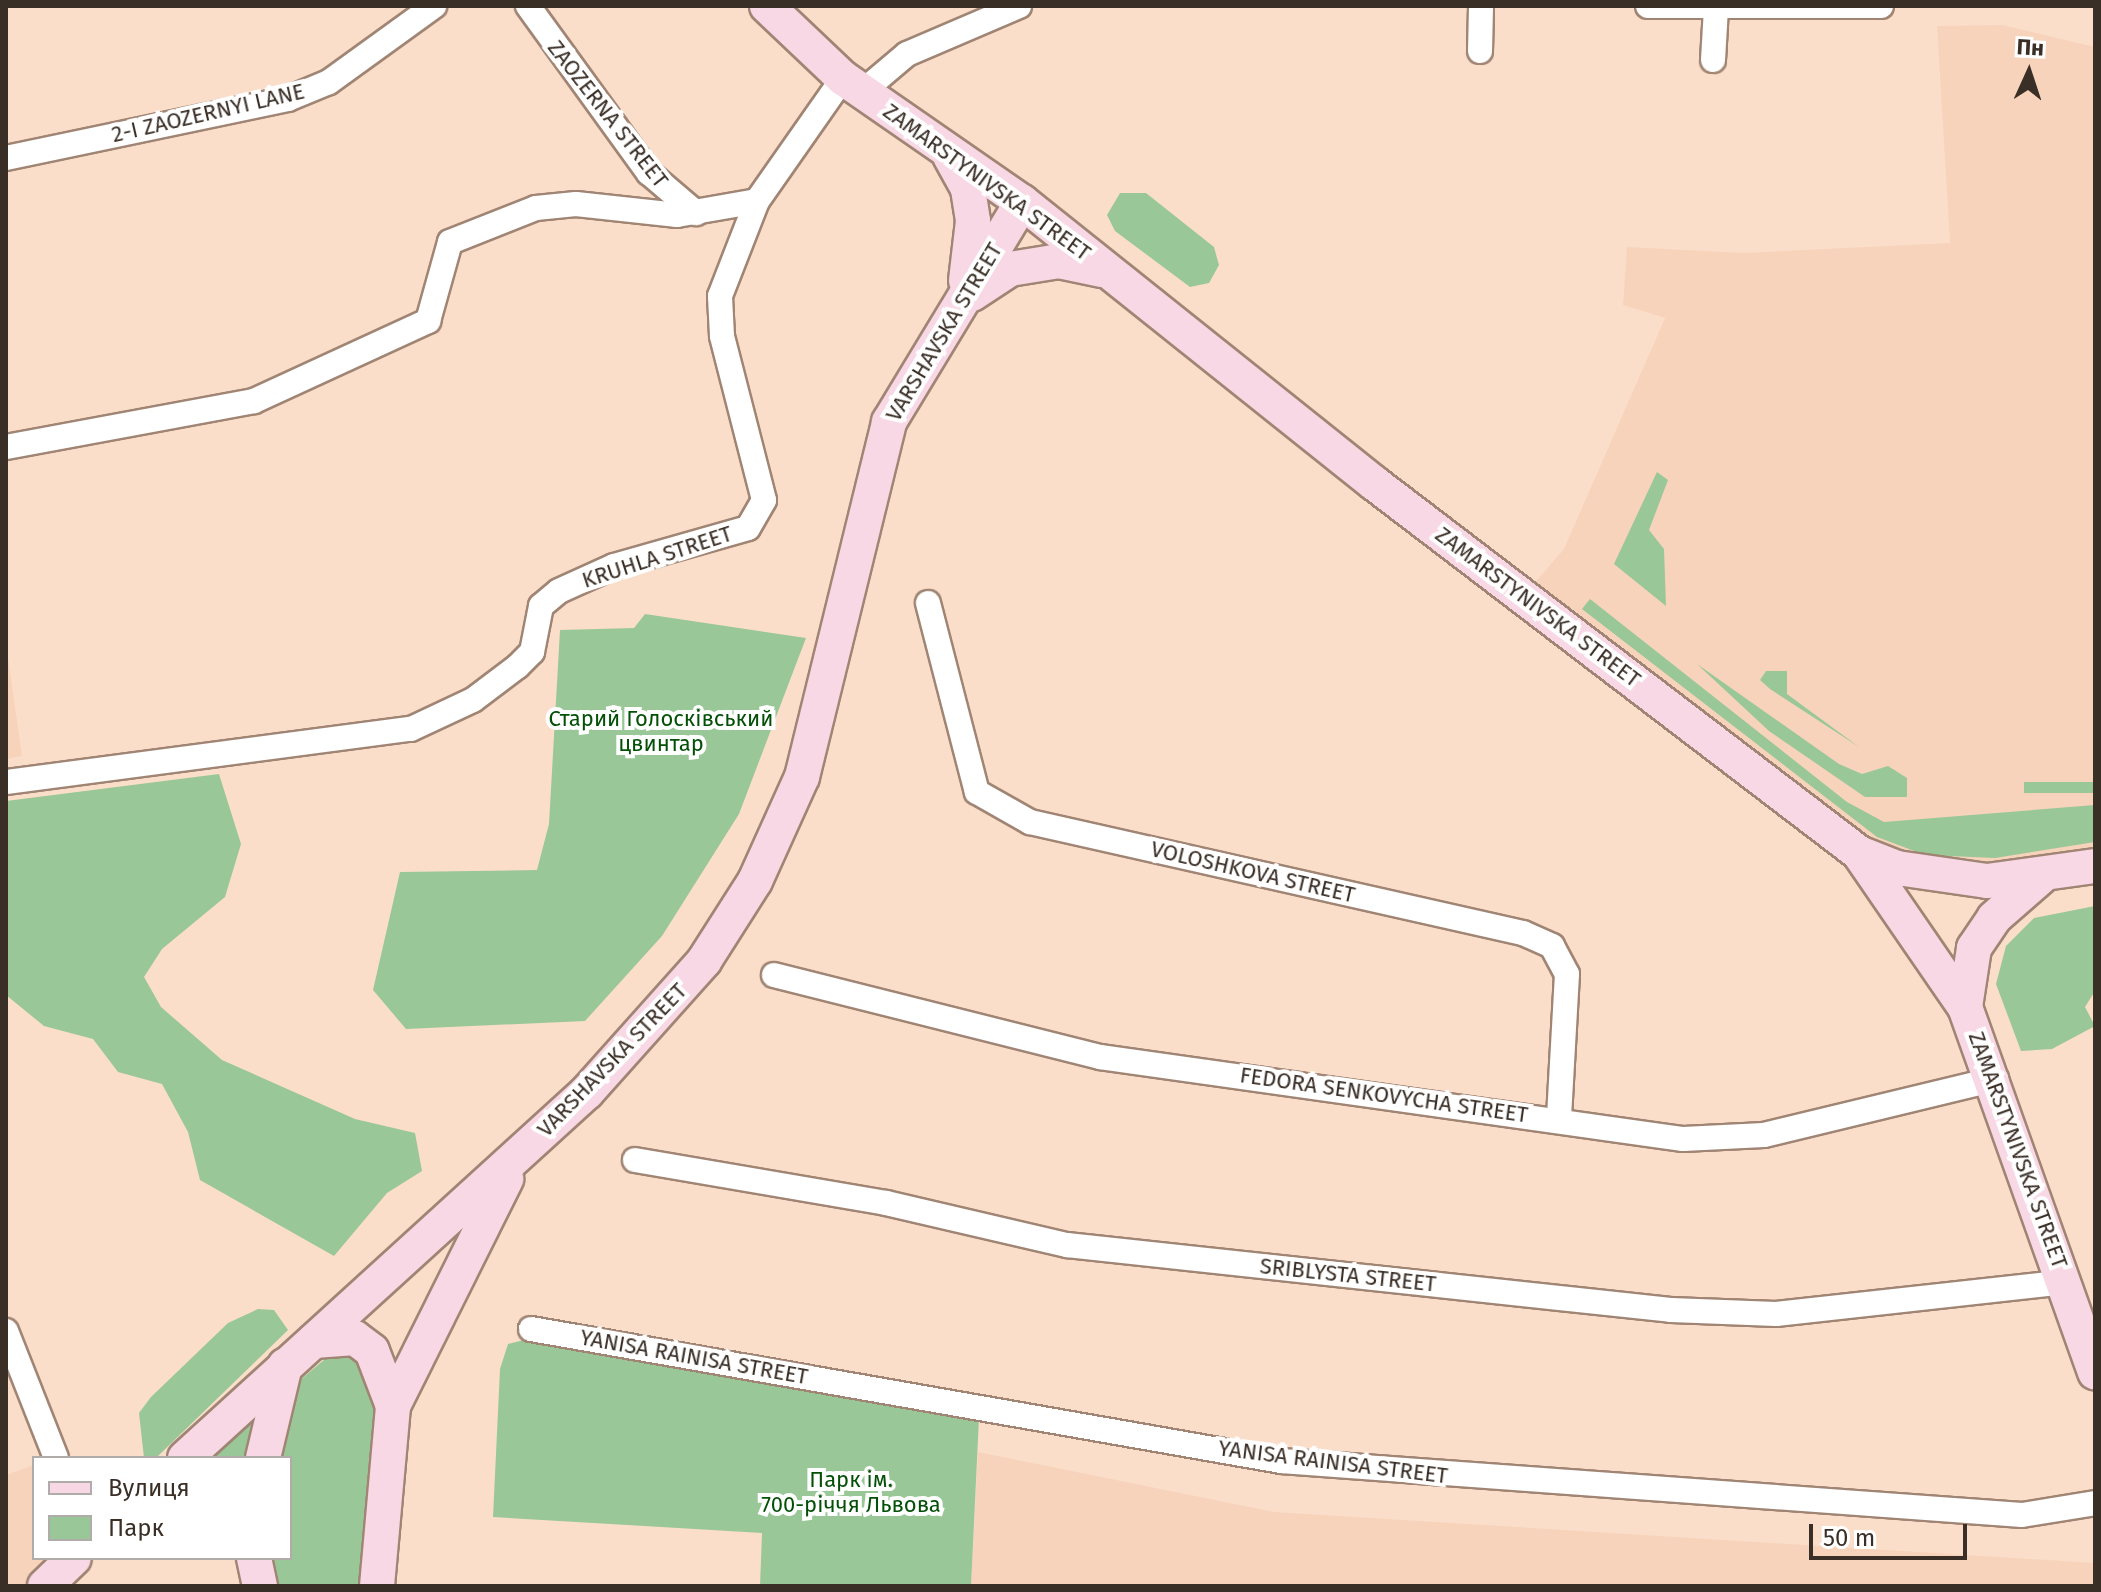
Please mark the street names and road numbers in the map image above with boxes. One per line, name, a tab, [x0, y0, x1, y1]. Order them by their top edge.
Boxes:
street label: ZAOZERNA STREET	[542, 35, 674, 193]
street label: 2-I ZAOZERNYI LANE	[109, 78, 307, 148]
street label: ZAMARSTYNIVSKA STREET	[878, 98, 1096, 266]
street label: VARSHAVSKA STREET	[880, 238, 1008, 426]
street label: KRUHLA STREET	[579, 520, 735, 594]
street label: ZAMARSTYNIVSKA STREET	[1430, 521, 1646, 693]
street label: VOLOSHKOVA STREET	[1148, 836, 1358, 908]
street label: VARSHAVSKA STREET	[532, 978, 692, 1142]
street label: ZAMARSTYNIVSKA STREET	[1963, 1028, 2073, 1272]
street label: FEDORA SENKOVYCHA STREET	[1238, 1062, 1530, 1128]
street label: SRIBLYSTA STREET	[1259, 1253, 1437, 1297]
street label: YANISA RAINISA STREET	[578, 1324, 810, 1390]
street label: YANISA RAINISA STREET	[1217, 1435, 1449, 1489]

